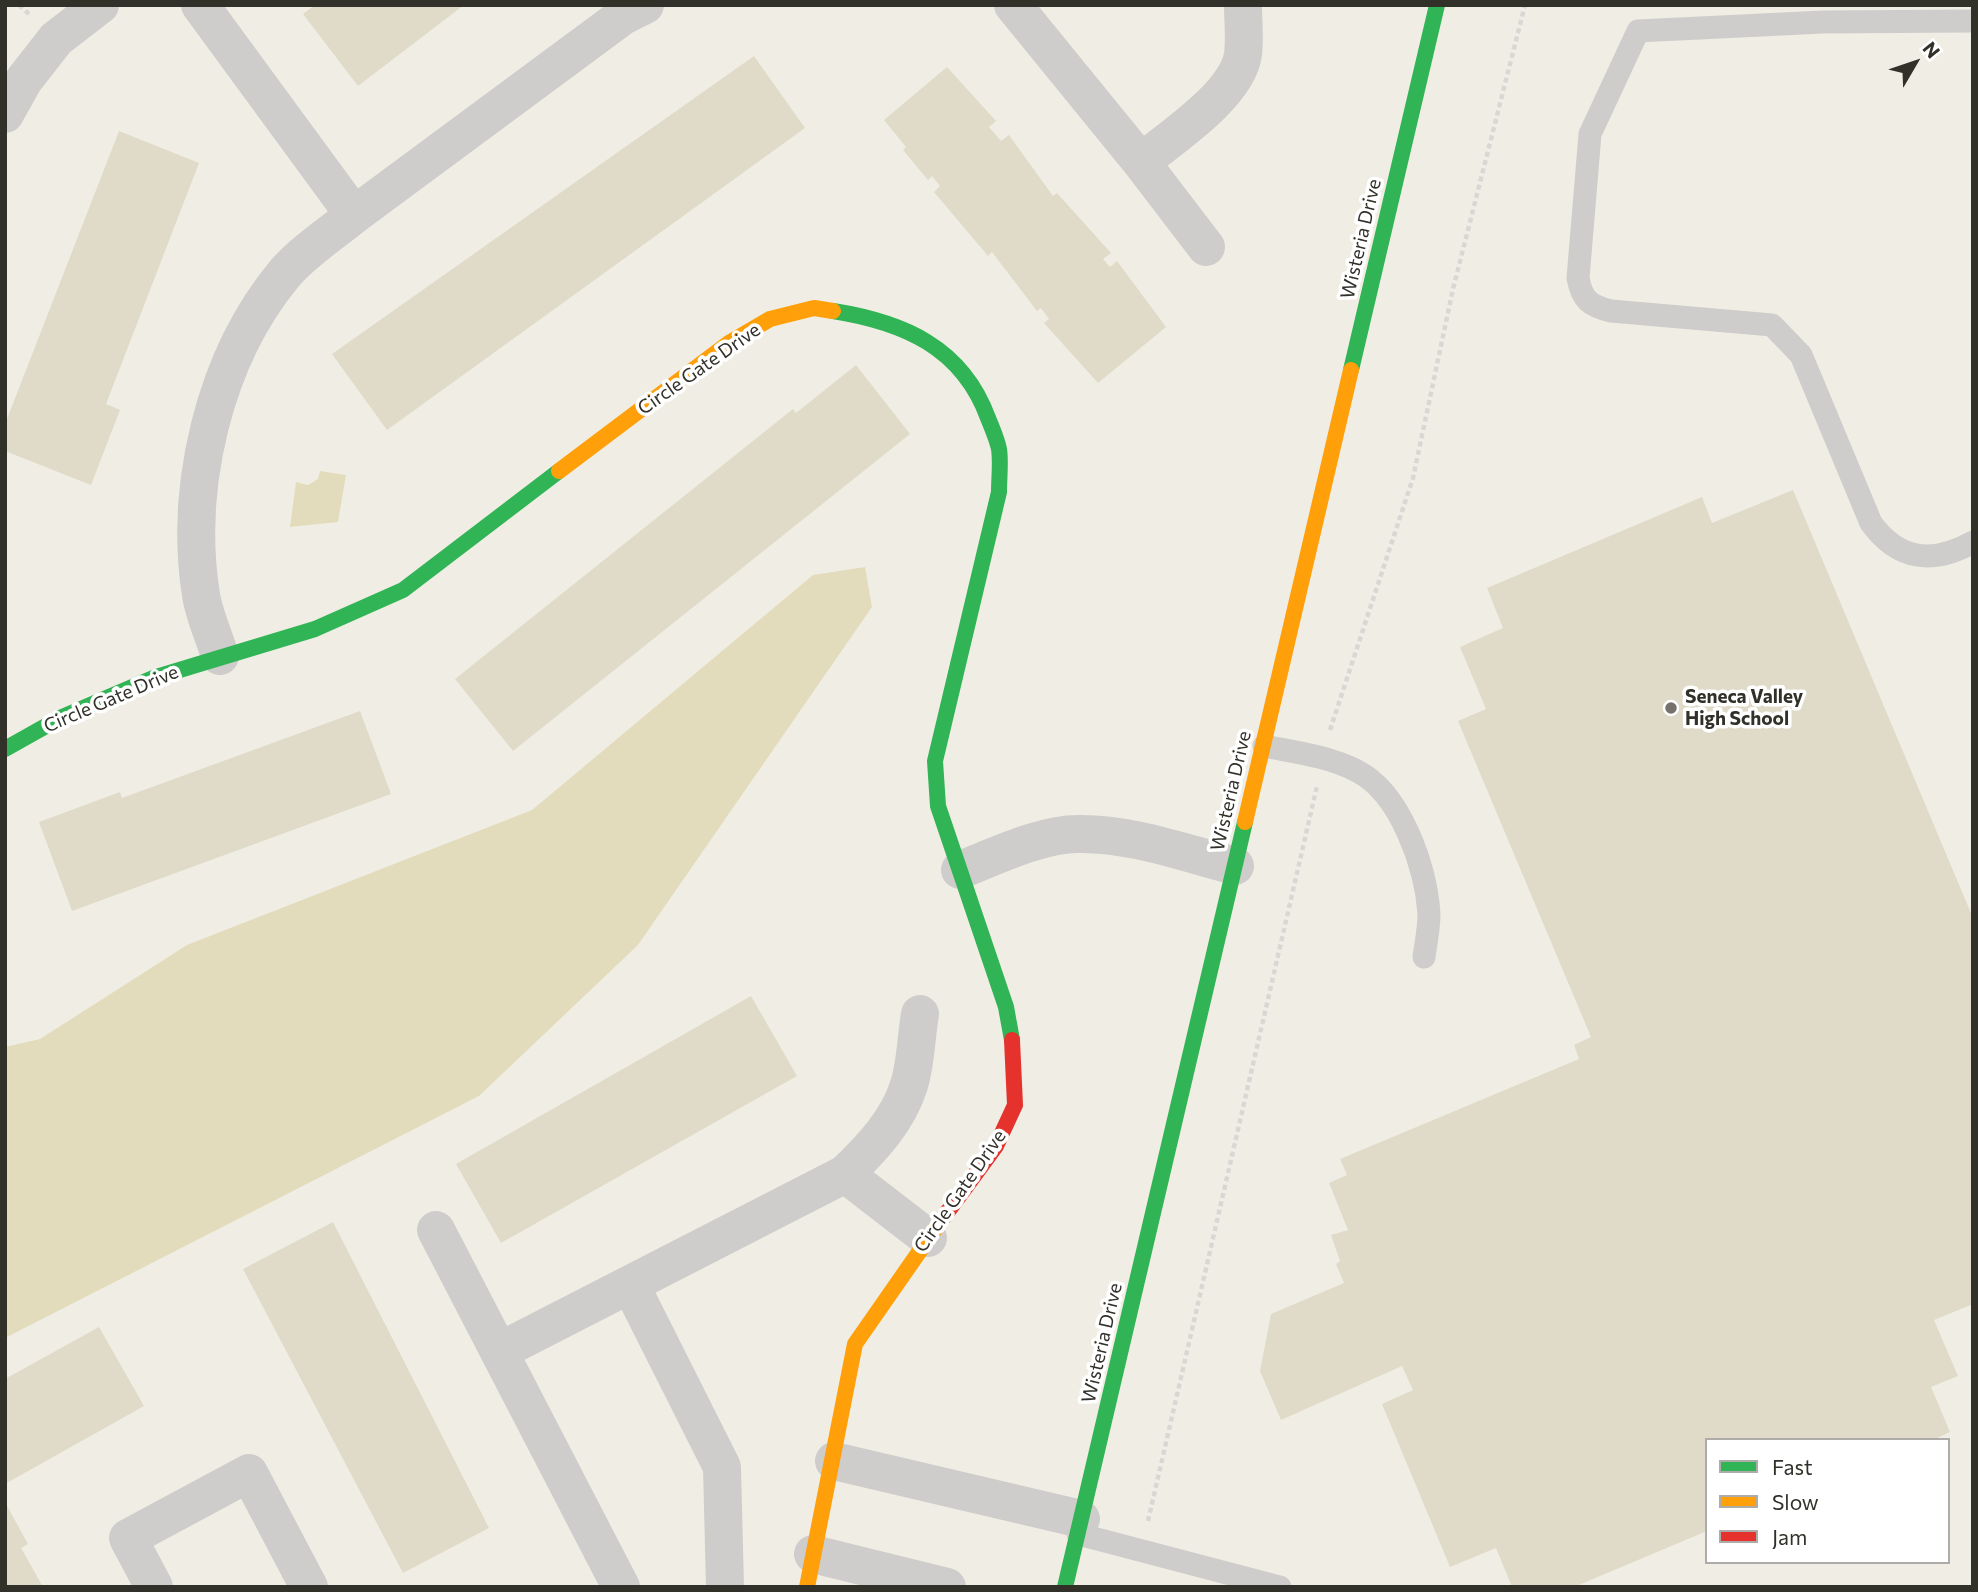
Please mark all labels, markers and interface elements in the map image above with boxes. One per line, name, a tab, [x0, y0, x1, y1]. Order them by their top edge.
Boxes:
north arrow	[1880, 28, 1950, 98]
text: N	[1918, 37, 1945, 62]
street label: Wisteria Drive	[1336, 177, 1386, 301]
street label: Circle Gate Drive	[633, 318, 765, 420]
street label: Circle Gate Drive	[40, 660, 182, 738]
place label: Seneca Valley High School	[1685, 686, 1803, 730]
marker: Seneca Valley High School	[1663, 700, 1679, 716]
street label: Wisteria Drive	[1206, 729, 1256, 853]
street label: Circle Gate Drive	[909, 1125, 1011, 1257]
street label: Wisteria Drive	[1077, 1281, 1127, 1405]
legend	[1705, 1438, 1950, 1564]
text: Fast	[1772, 1454, 1813, 1479]
text: Slow	[1772, 1489, 1819, 1514]
text: Jam	[1772, 1524, 1807, 1549]

